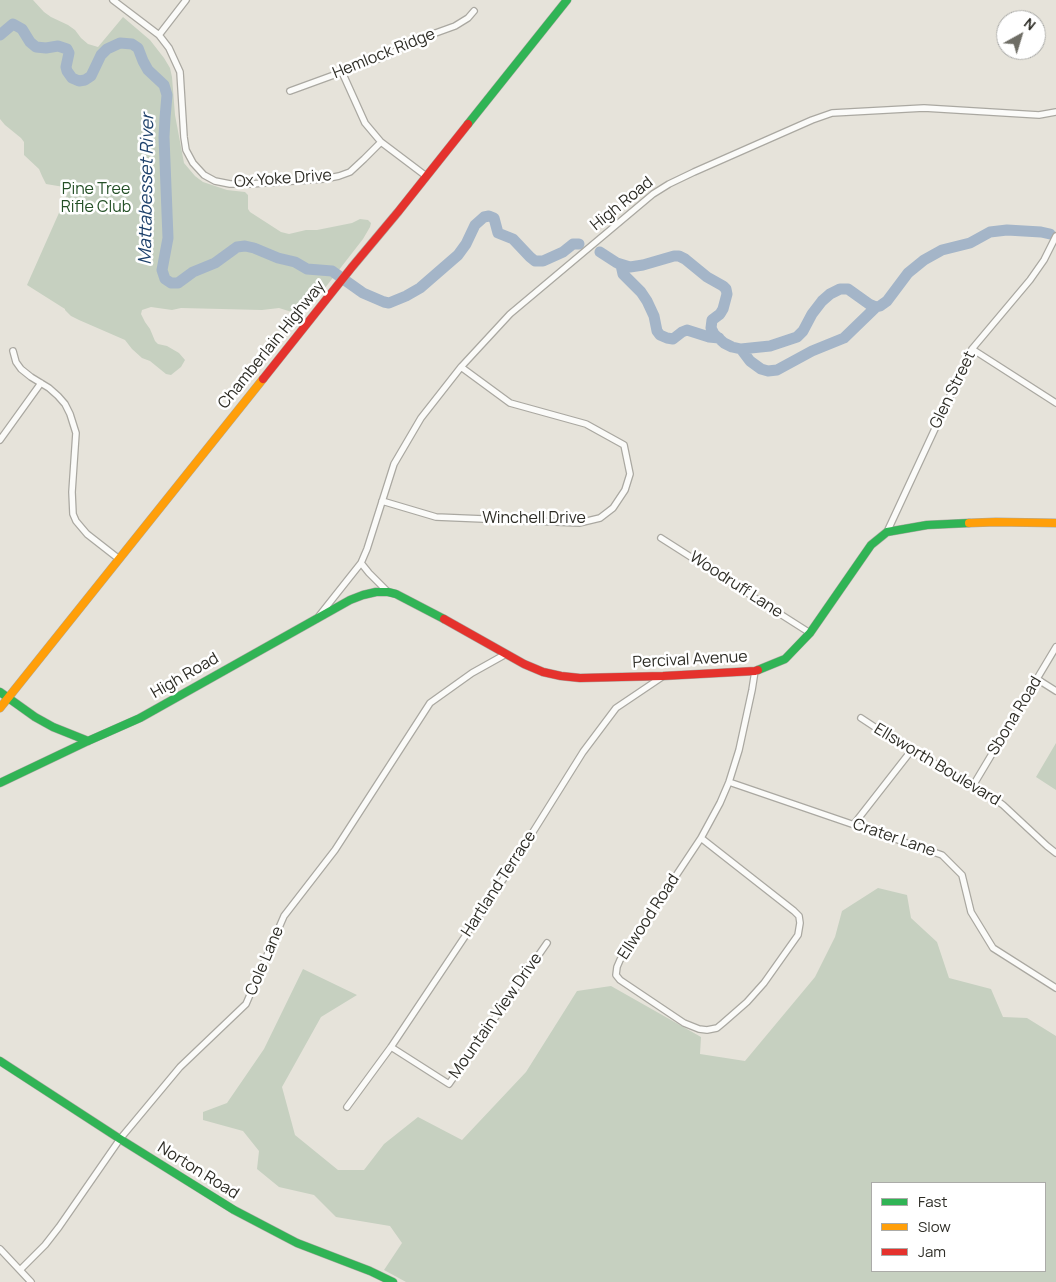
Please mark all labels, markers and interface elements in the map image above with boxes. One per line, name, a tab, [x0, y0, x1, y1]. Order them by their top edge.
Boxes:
north arrow	[996, 10, 1046, 60]
text: N	[1020, 13, 1040, 34]
street label: Hemlock Ridge	[330, 25, 438, 83]
water label: Mattabesset River	[135, 113, 159, 265]
street label: Ox Yoke Drive	[234, 166, 332, 192]
street label: High Road	[587, 173, 657, 235]
park label: Pine Tree Rifle Club	[61, 180, 131, 218]
street label: Chamberlain Highway	[214, 277, 330, 413]
street label: Glen Street	[926, 348, 980, 432]
street label: Winchell Drive	[482, 509, 586, 529]
street label: Woodruff Lane	[686, 548, 786, 622]
street label: Percival Avenue	[632, 647, 748, 673]
street label: High Road	[148, 649, 222, 703]
street label: Sbona Road	[984, 673, 1046, 759]
street label: Ellsworth Boulevard	[870, 720, 1004, 810]
street label: Crater Lane	[850, 815, 938, 861]
street label: Hartland Terrace	[458, 827, 540, 941]
street label: Ellwood Road	[614, 871, 684, 963]
street label: Cole Lane	[242, 924, 288, 998]
street label: Mountain View Drive	[446, 950, 546, 1082]
street label: Norton Road	[154, 1138, 242, 1204]
legend	[871, 1182, 1046, 1272]
text: Fast	[918, 1191, 947, 1212]
text: Slow	[918, 1216, 951, 1237]
text: Jam	[918, 1241, 946, 1262]

